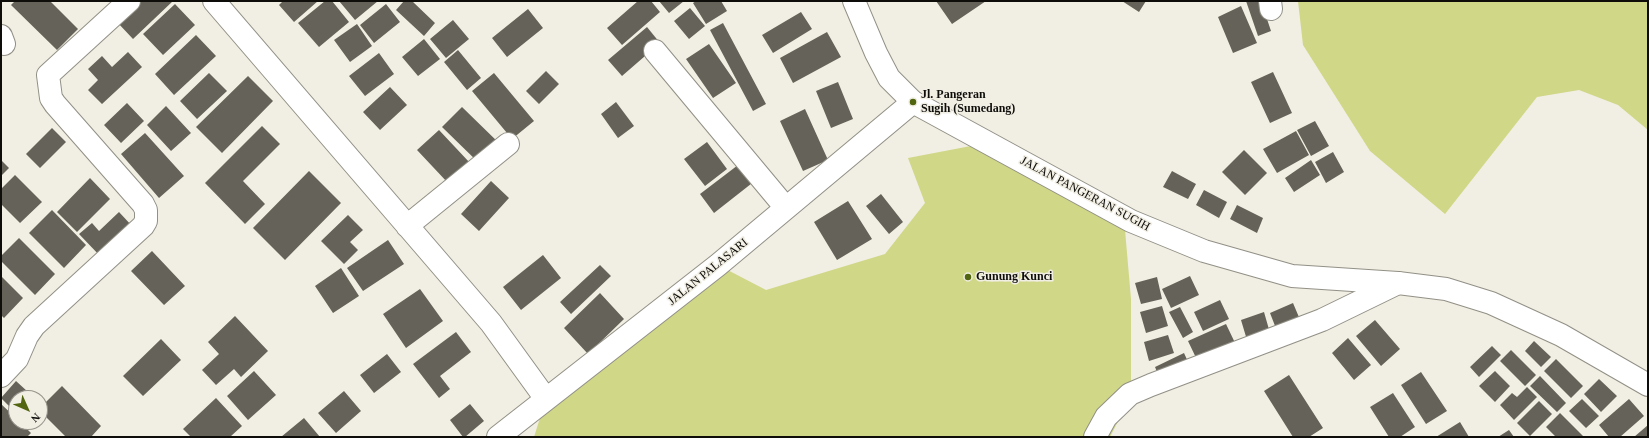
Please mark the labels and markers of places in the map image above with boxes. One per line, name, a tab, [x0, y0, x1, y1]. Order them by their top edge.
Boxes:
place label: Jl. Pangeran Sugih (Sumedang)	[921, 88, 1015, 116]
marker: Jl. Pangeran Sugih (Sumedang)	[908, 97, 918, 107]
place label: Gunung Kunci	[976, 270, 1052, 284]
marker: Gunung Kunci	[963, 272, 973, 282]

